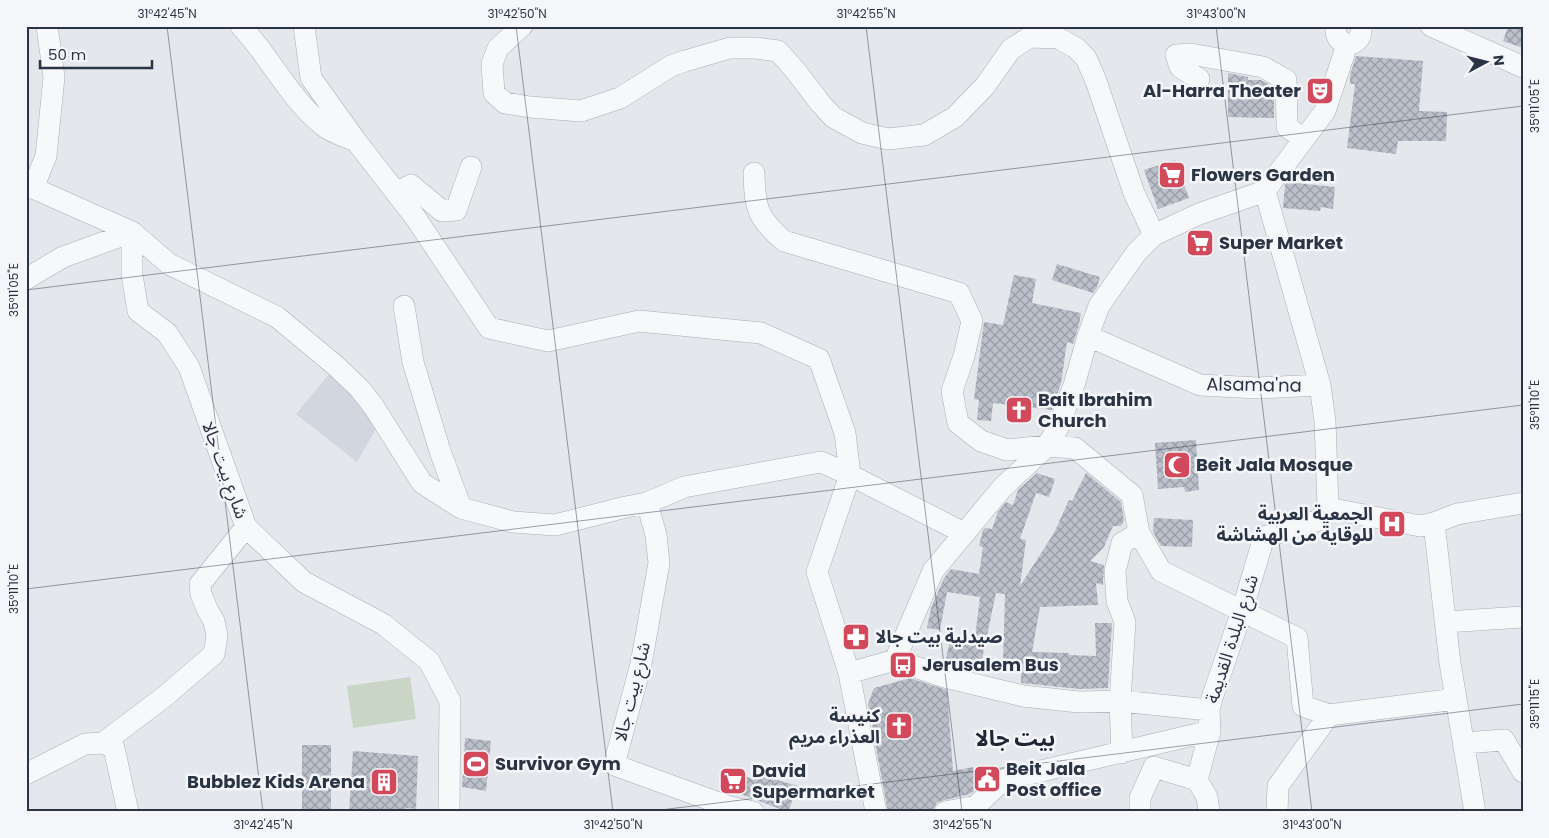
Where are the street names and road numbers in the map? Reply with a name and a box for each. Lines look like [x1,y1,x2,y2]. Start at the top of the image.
street label: Alsama'na [1206,371,1302,398]
street label: شارع بيت جالا [194,418,255,523]
street label: شارع البلدة القديمة [1199,571,1266,707]
street label: شارع بيت جالا [607,639,658,745]

